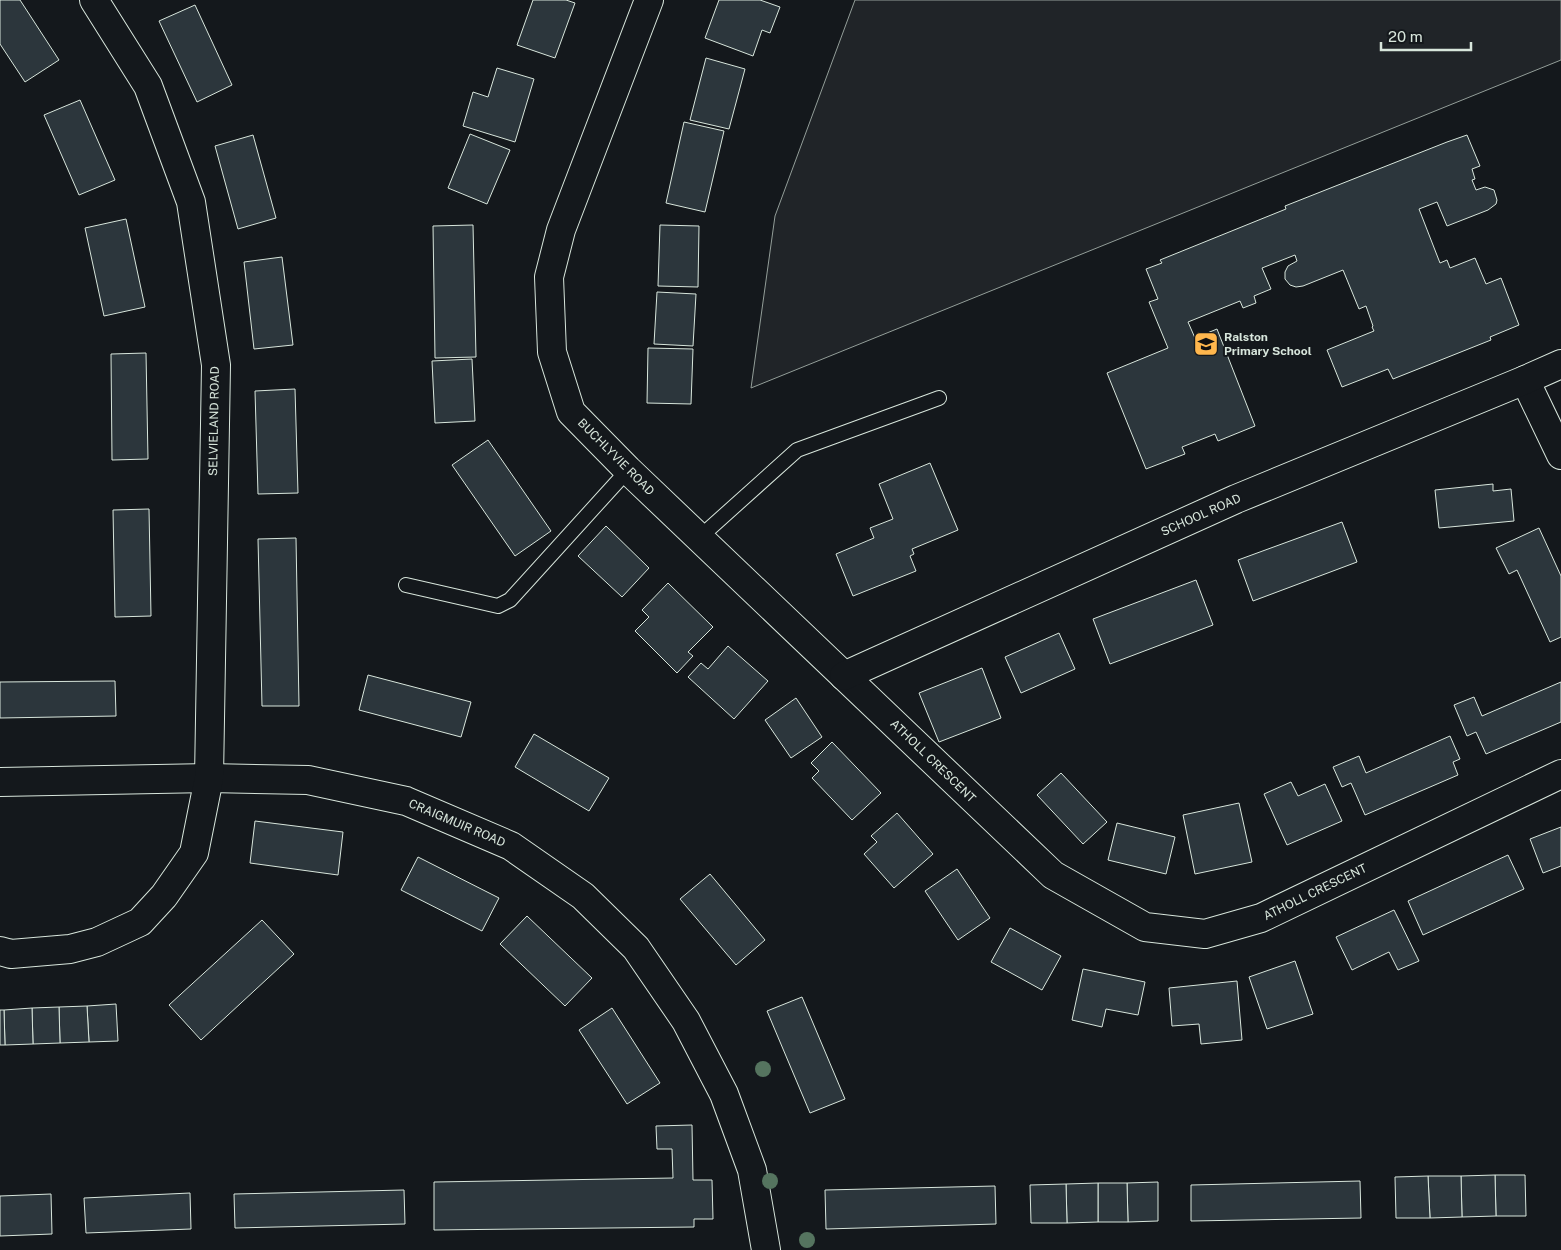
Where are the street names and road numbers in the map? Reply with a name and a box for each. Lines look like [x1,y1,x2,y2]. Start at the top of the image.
street label: SELVIELAND ROAD [206,366,222,476]
street label: BUCHLYVIE ROAD [575,416,657,498]
street label: SCHOOL ROAD [1159,491,1243,539]
street label: ATHOLL CRESCENT [887,717,979,805]
street label: CRAIGMUIR ROAD [407,796,507,850]
street label: ATHOLL CRESCENT [1261,861,1369,923]

